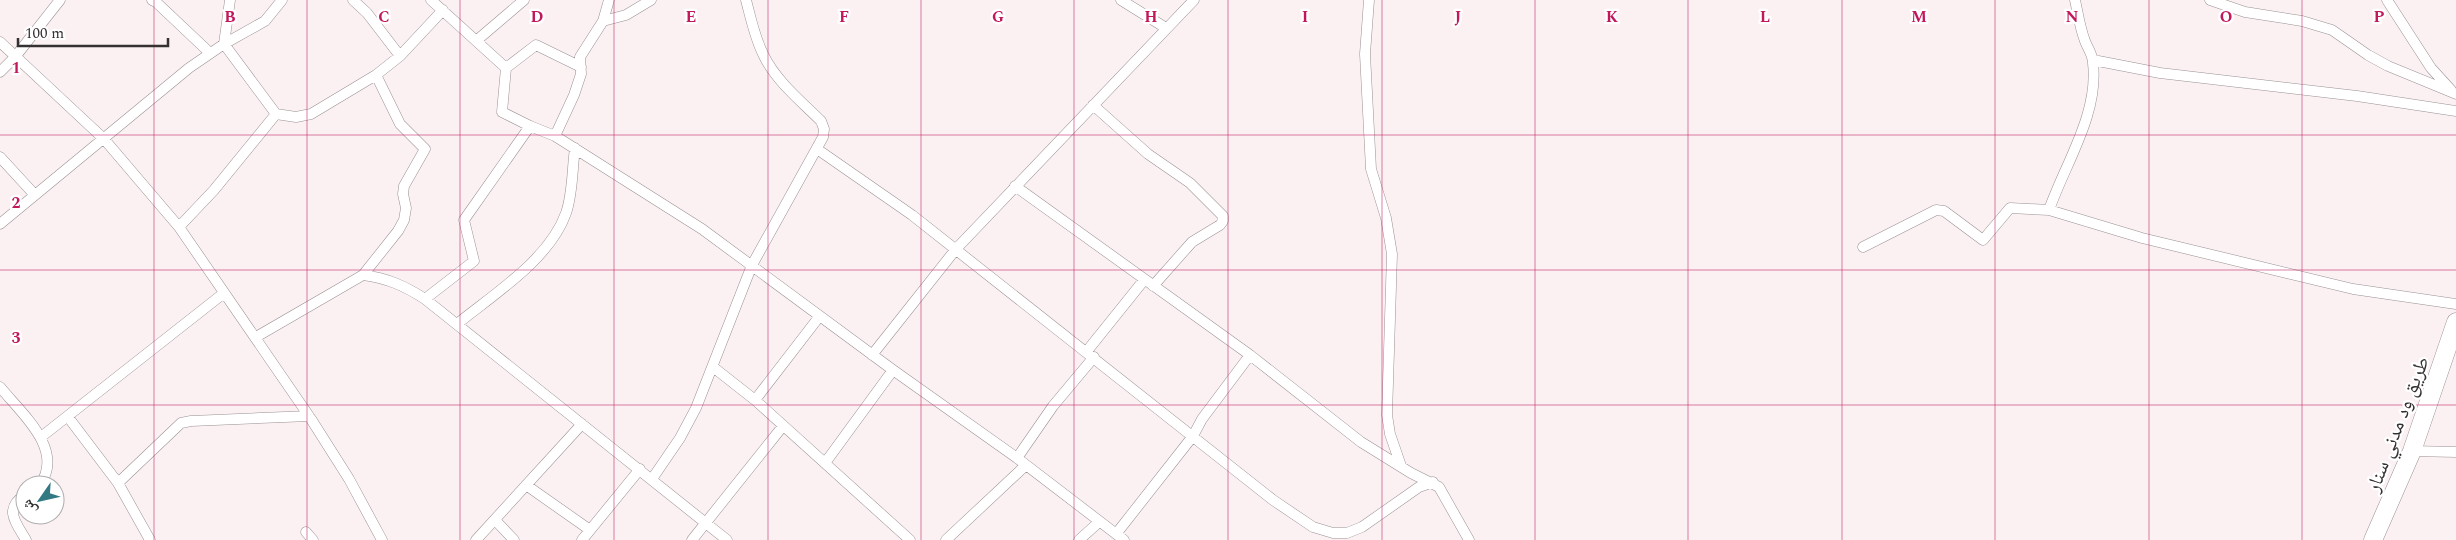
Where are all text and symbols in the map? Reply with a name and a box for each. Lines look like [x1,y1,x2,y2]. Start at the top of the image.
text: B [224,5,236,29]
text: C [378,5,390,29]
text: D [531,5,544,29]
text: E [686,5,696,29]
text: F [839,5,849,29]
text: G [992,5,1004,29]
text: H [1144,5,1158,29]
text: I [1302,5,1308,29]
text: J [1455,5,1462,29]
text: K [1606,5,1619,29]
text: L [1760,5,1770,29]
text: M [1911,5,1927,29]
text: N [2065,5,2079,29]
text: O [2220,5,2232,29]
text: P [2374,5,2385,29]
scale bar [18,15,168,47]
text: 100 m [25,22,64,45]
text: 1 [12,56,20,80]
text: 2 [12,191,21,215]
text: 3 [12,326,21,350]
street label: طريق ود مدني سنار [2358,352,2438,498]
north arrow [15,475,65,525]
text: ش [17,495,42,519]

